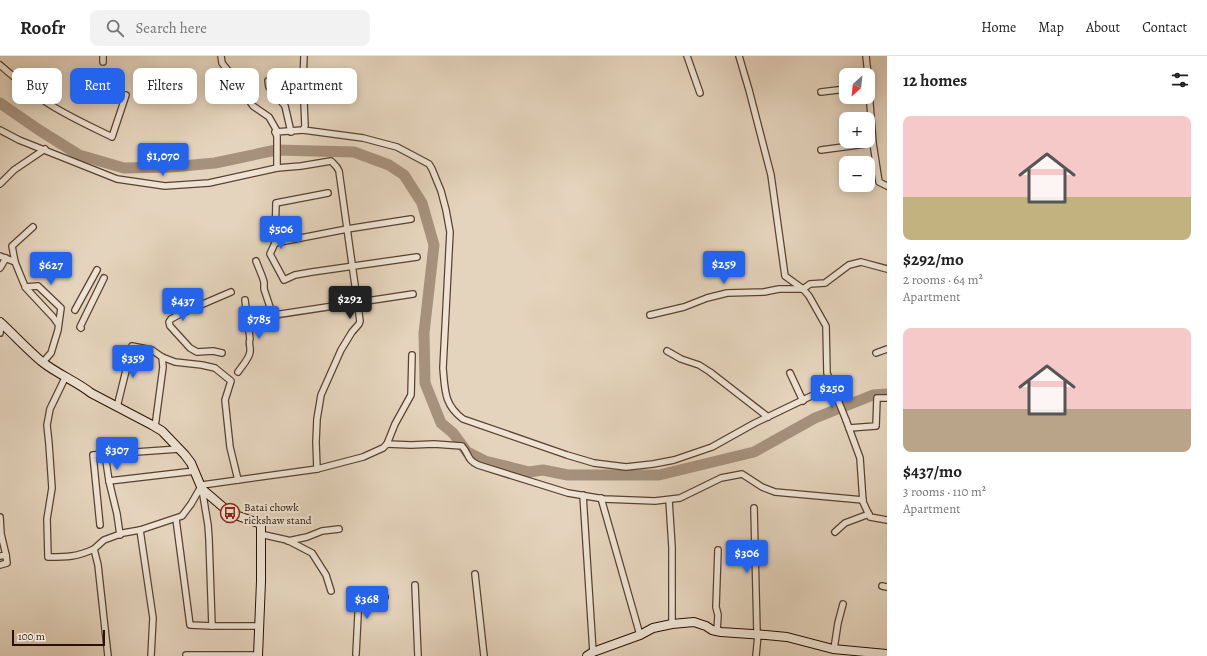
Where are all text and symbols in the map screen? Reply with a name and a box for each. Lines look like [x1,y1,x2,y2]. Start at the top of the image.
search box [90,10,370,46]
text: Roofr [20,15,66,41]
icon: search [104,17,126,39]
text: Search here [136,18,207,38]
text: Home [981,18,1016,37]
text: Map [1038,18,1064,37]
text: About [1086,18,1120,37]
text: Contact [1142,18,1187,37]
chip: Buy [12,68,62,104]
chip: Rent [70,68,125,104]
chip: Filters [133,68,197,104]
chip: New [205,68,259,104]
chip: Apartment [267,68,357,104]
north arrow [839,68,875,104]
map controls [839,68,875,192]
text: 12 homes [903,69,967,92]
icon: filters [1169,69,1191,91]
button: + [839,112,875,148]
icon: home [1011,142,1083,214]
pin: $1,070 [130,143,196,177]
text: $1,070 [147,147,179,164]
button: − [839,156,875,192]
pin: $506 [257,216,305,250]
text: $506 [269,220,293,237]
text: $292/mo [903,248,964,271]
pin: $259 [700,251,748,285]
pin: $627 [27,252,75,286]
text: $259 [712,255,736,272]
text: $627 [39,256,63,273]
text: 2 rooms · 64 m² [903,271,983,288]
pin: $292 [326,286,374,320]
pin: $437 [159,288,207,322]
text: Apartment [903,288,961,305]
text: $292 [338,290,362,307]
text: $437 [171,292,195,309]
pin: $785 [235,306,283,340]
text: $785 [247,310,271,327]
pin: $359 [109,345,157,379]
text: $359 [121,349,145,366]
icon: home [1011,354,1083,426]
pin: $250 [808,375,856,409]
text: $250 [820,379,844,396]
pin: $307 [93,437,141,471]
text: $307 [105,441,129,458]
text: $437/mo [903,460,962,483]
text: 3 rooms · 110 m² [903,483,986,500]
place label: Batai chowk rickshaw stand [244,500,312,528]
text: Apartment [903,500,961,517]
bus stop icon: Batai chowk rickshaw stand [219,502,241,524]
pin: $306 [723,540,771,574]
text: $306 [735,544,759,561]
pin: $368 [343,586,391,620]
text: $368 [355,590,379,607]
scale bar [12,628,105,647]
text: 100 m [18,629,45,644]

